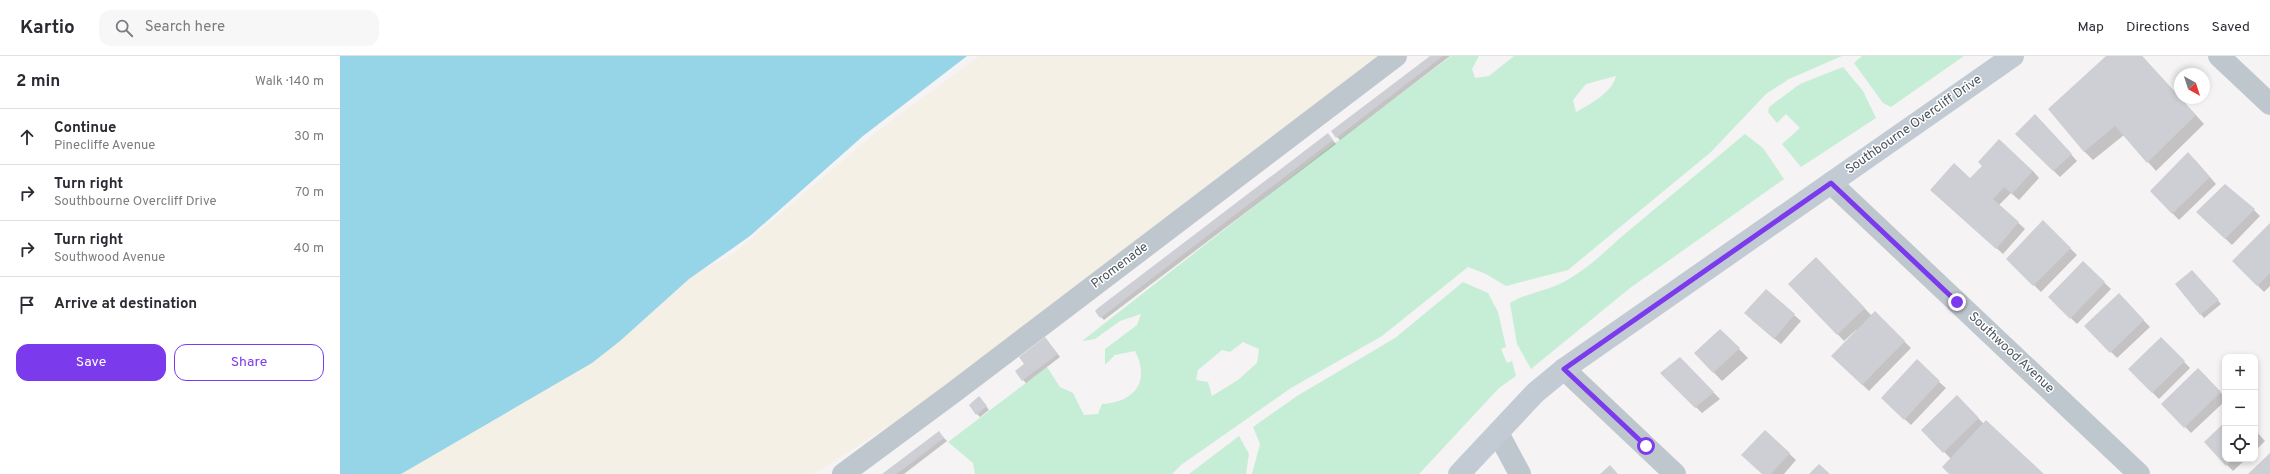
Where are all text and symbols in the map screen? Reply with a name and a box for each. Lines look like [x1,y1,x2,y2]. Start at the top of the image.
search box [99,10,379,46]
text: Kartio [20,16,75,40]
icon: search [113,17,135,39]
text: Search here [145,18,225,37]
text: Map [2078,19,2104,36]
text: Directions [2126,19,2190,36]
text: Saved [2212,19,2250,36]
north arrow [2174,68,2210,104]
text: 2 min [16,71,60,93]
street label: Southbourne Overcliff Drive [1843,72,1985,178]
text: Walk · 140 m [255,74,324,90]
text: Continue [54,119,116,138]
icon: ahead [16,126,38,148]
text: 30 m [294,129,324,145]
text: Pinecliffe Avenue [54,138,155,154]
text: Turn right [54,175,123,194]
icon: right [16,182,38,204]
text: 70 m [295,185,324,201]
text: Southbourne Overcliff Drive [54,194,216,210]
text: Turn right [54,231,123,250]
icon: right [16,238,38,260]
street label: Promenade [1088,239,1152,293]
text: 40 m [294,241,324,257]
text: Southwood Avenue [54,250,165,266]
route end [1948,293,1966,311]
icon: arrive [16,294,38,316]
text: Arrive at destination [54,295,197,314]
street label: Southwood Avenue [1965,309,2057,397]
button: Save [16,344,166,381]
button: Share [174,344,324,381]
map controls [2222,354,2258,462]
button: + [2222,354,2258,390]
button: − [2222,390,2258,426]
button: locate [2222,426,2258,462]
route start [1637,437,1655,455]

